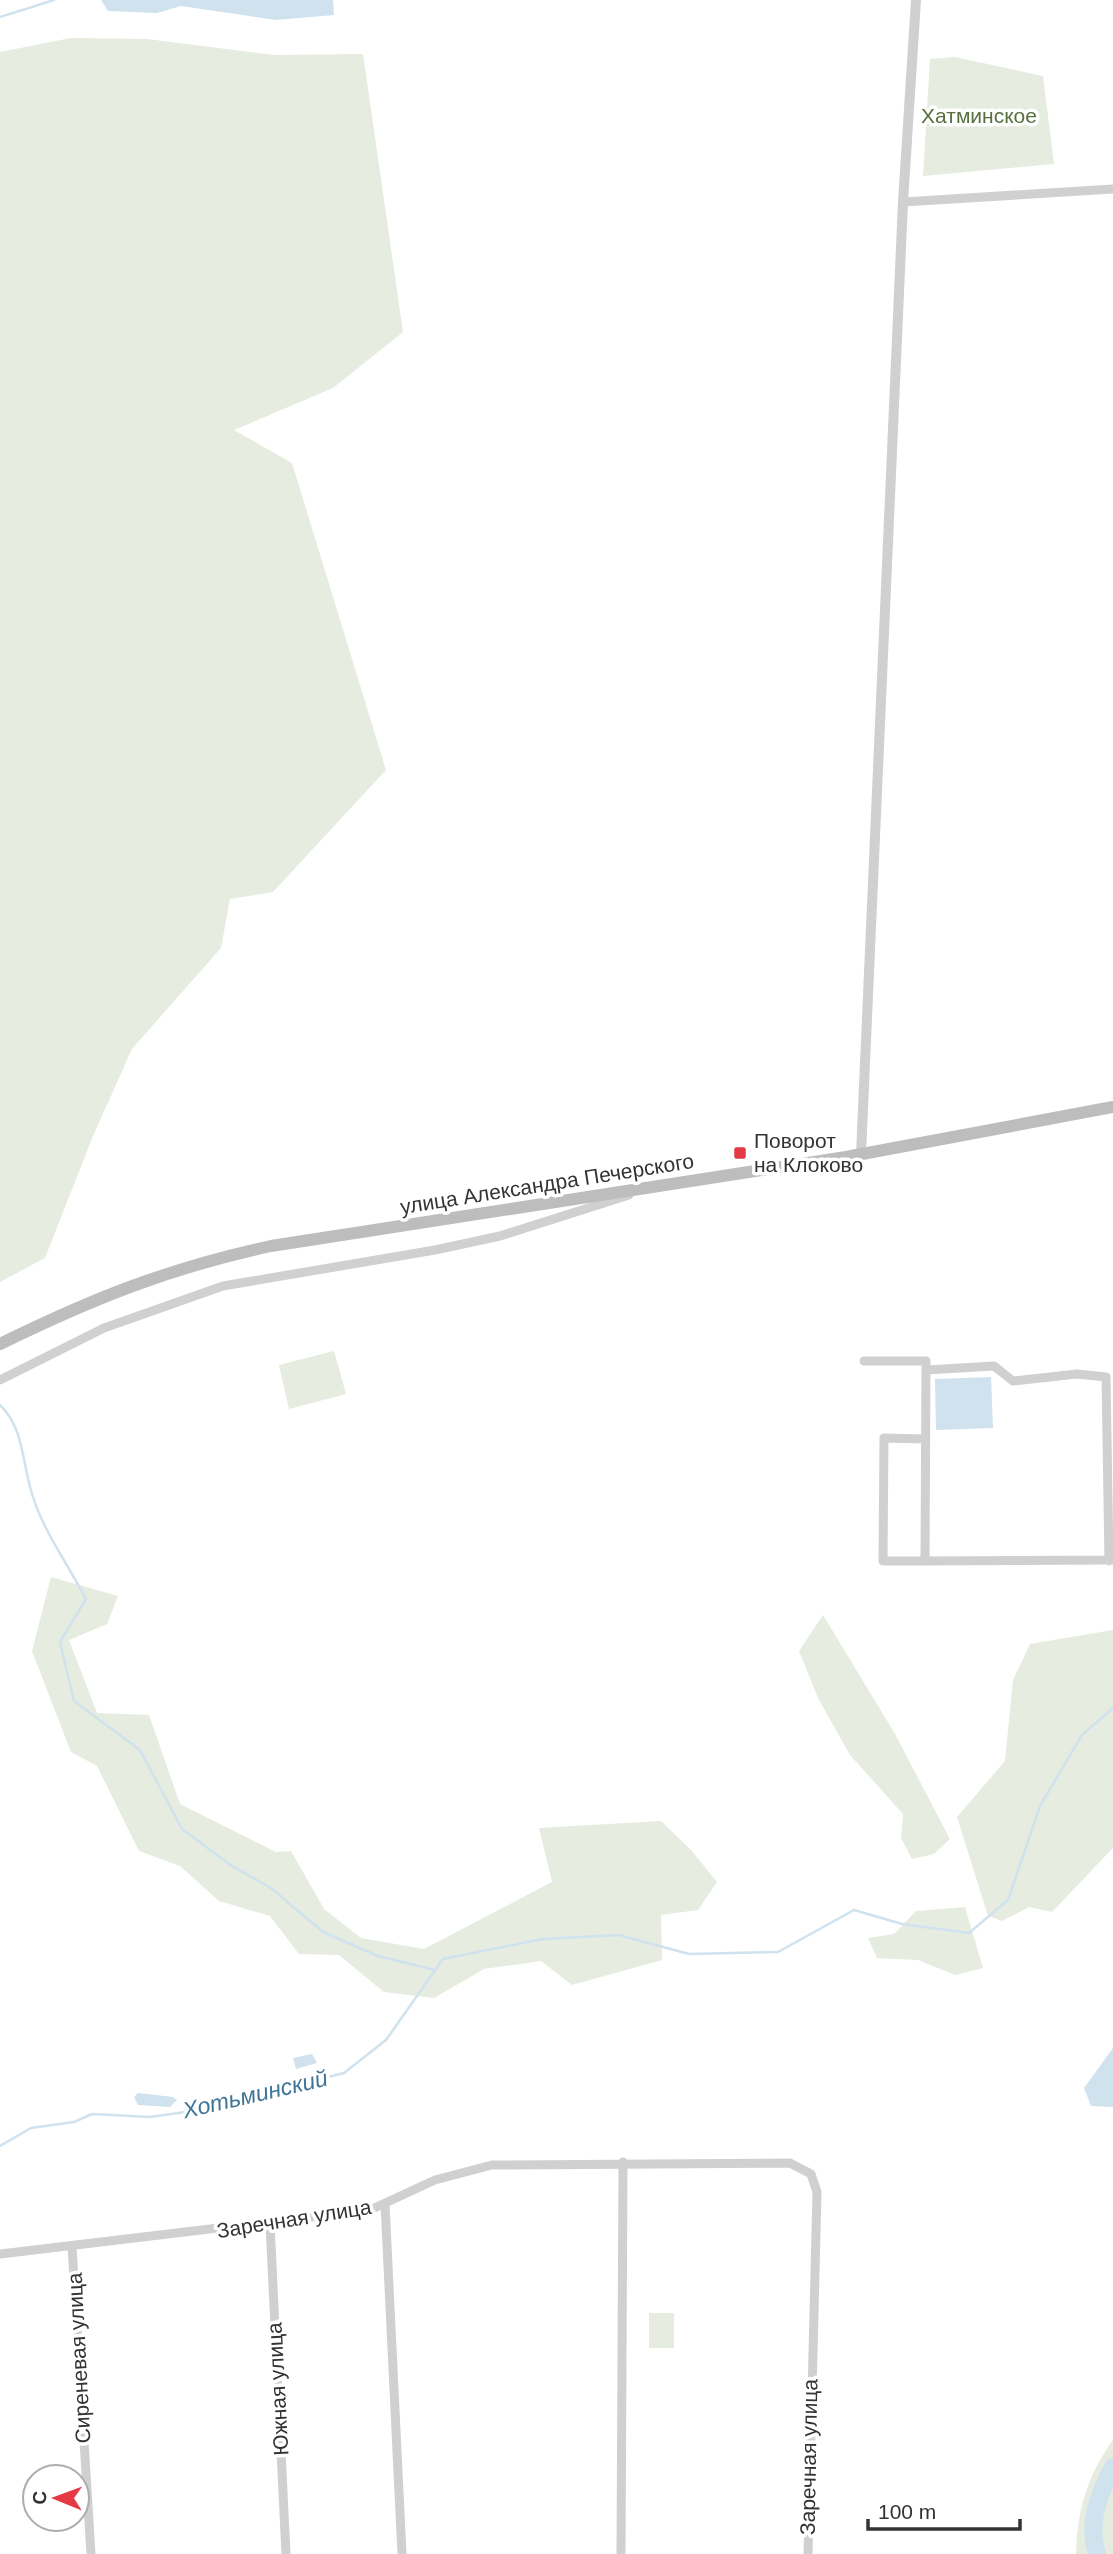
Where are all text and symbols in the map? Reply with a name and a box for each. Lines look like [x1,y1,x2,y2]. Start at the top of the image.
park label: Хатминское [921,104,1037,127]
place label: Поворот на Клоково [754,1129,863,1176]
marker: Поворот на Клоково [732,1145,748,1161]
street label: улица Александра Печерского [398,1149,695,1218]
water label: Хотьминский [179,2065,330,2124]
street label: Заречная улица [215,2195,373,2242]
street label: Сиреневая улица [63,2272,94,2444]
street label: Южная улица [263,2321,292,2456]
street label: Заречная улица [796,2378,821,2535]
north arrow [21,2463,91,2533]
scale bar [868,2488,1020,2532]
text: С [29,2490,50,2505]
text: 100 m [878,2500,936,2523]

